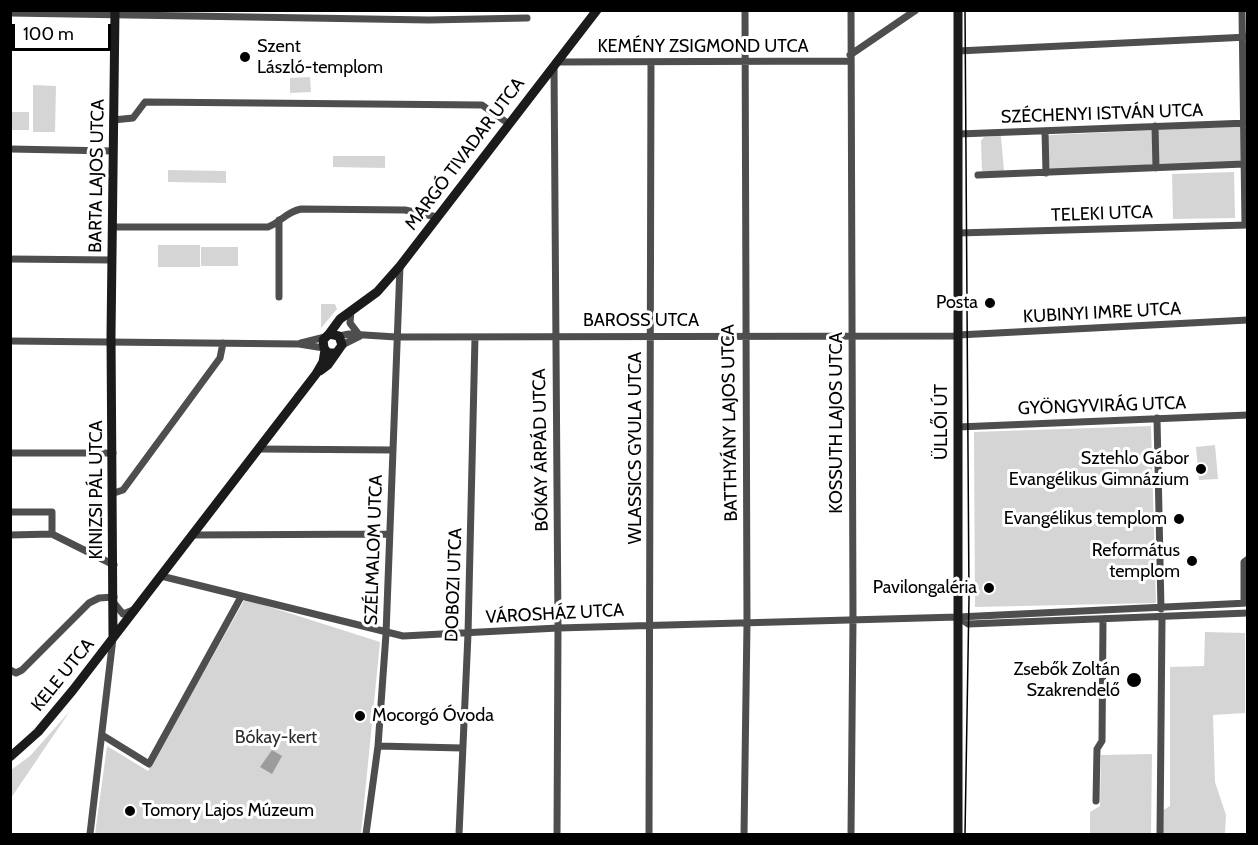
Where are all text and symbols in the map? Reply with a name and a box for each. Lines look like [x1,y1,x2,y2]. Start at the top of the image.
scale bar [15,12,114,50]
text: 100 m [23,23,74,45]
place label: Szent László-templom [257,36,383,78]
street label: KEMÉNY ZSIGMOND UTCA [597,36,809,58]
marker: Szent László-templom [238,50,252,64]
street label: MARGÓ TIVADAR UTCA [401,74,529,234]
street label: BARTA LAJOS UTCA [85,99,109,253]
street label: SZÉCHENYI ISTVÁN UTCA [1000,100,1204,128]
street label: TELEKI UTCA [1051,201,1153,227]
place label: Posta [936,292,978,314]
marker: Posta [983,296,997,310]
street label: KUBINYI IMRE UTCA [1022,298,1182,328]
street label: BAROSS UTCA [583,310,699,332]
street label: BATTHYÁNY LAJOS UTCA [717,324,743,522]
street label: KOSSUTH LAJOS UTCA [826,332,848,514]
street label: WLASSICS GYULA UTCA [625,352,647,544]
street label: BÓKAY ÁRPÁD UTCA [529,368,553,532]
street label: ÜLLŐI ÚT [931,384,953,460]
street label: GYÖNGYVIRÁG UTCA [1017,392,1187,420]
street label: KINIZSI PÁL UTCA [86,420,108,560]
place label: Sztehlo Gábor Evangélikus Gimnázium [1009,448,1189,490]
marker: Sztehlo Gábor Evangélikus Gimnázium [1194,462,1208,476]
street label: SZÉLMALOM UTCA [361,474,387,626]
place label: Evangélikus templom [1004,508,1167,530]
marker: Evangélikus templom [1172,512,1186,526]
street label: DOBOZI UTCA [441,528,467,642]
place label: Református templom [1092,540,1180,582]
marker: Református templom [1185,554,1199,568]
place label: Pavilongaléria [873,577,977,599]
marker: Pavilongaléria [982,581,996,595]
street label: VÁROSHÁZ UTCA [485,600,625,628]
street label: KELE UTCA [27,634,99,716]
place label: Zsebők Zoltán Szakrendelő [1013,659,1120,702]
marker: Zsebők Zoltán Szakrendelő [1125,671,1143,689]
place label: Mocorgó Óvoda [372,705,494,727]
marker: Mocorgó Óvoda [353,709,367,723]
park label: Bókay-kert [235,727,317,749]
place label: Tomory Lajos Múzeum [142,800,314,822]
marker: Tomory Lajos Múzeum [123,804,137,818]

